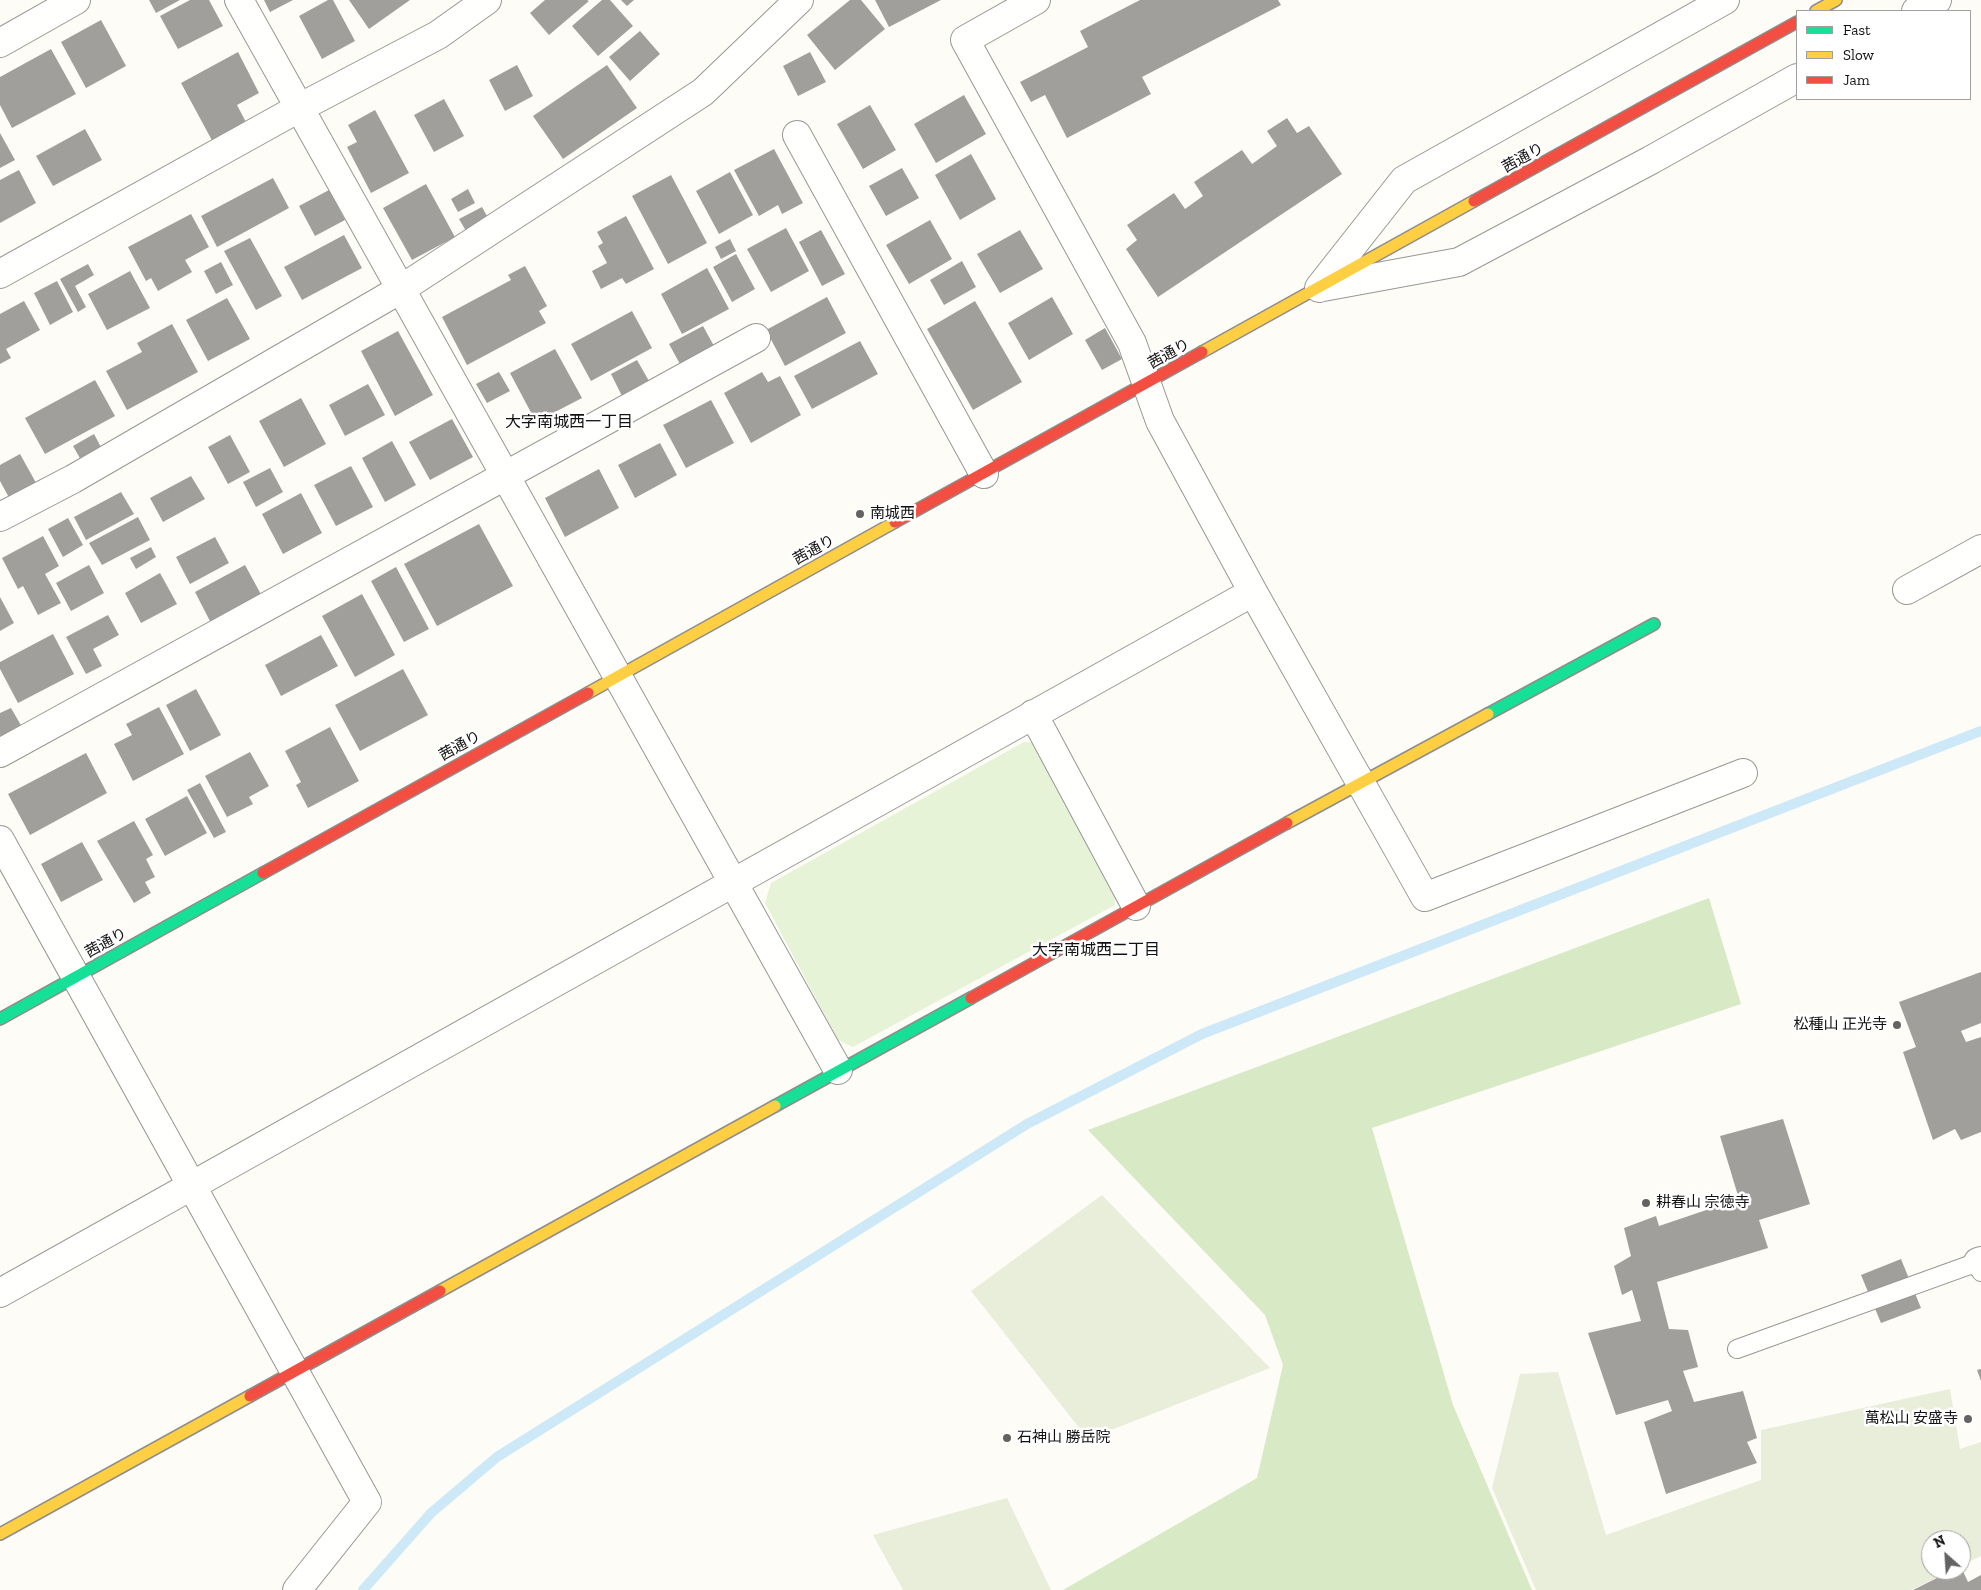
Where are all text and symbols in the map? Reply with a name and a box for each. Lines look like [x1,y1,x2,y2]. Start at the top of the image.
legend [1796,10,1971,100]
text: Fast [1843,21,1871,39]
text: Slow [1843,46,1874,64]
text: Jam [1843,71,1870,89]
street label: 茜通り [1499,139,1547,177]
street label: 茜通り [1145,335,1193,373]
district label: 大字南城西一丁目 [505,412,633,432]
place label: 南城西 [870,505,915,523]
marker: 南城西 [854,508,866,520]
street label: 茜通り [790,531,838,569]
street label: 茜通り [436,727,484,765]
street label: 茜通り [82,924,130,962]
district label: 大字南城西二丁目 [1032,940,1160,960]
place label: 松種山 正光寺 [1794,1016,1887,1034]
marker: 松種山 正光寺 [1891,1019,1903,1031]
place label: 耕春山 宗徳寺 [1656,1194,1749,1212]
marker: 耕春山 宗徳寺 [1640,1197,1652,1209]
place label: 萬松山 安盛寺 [1865,1410,1958,1428]
marker: 萬松山 安盛寺 [1962,1413,1974,1425]
place label: 石神山 勝岳院 [1017,1429,1110,1447]
marker: 石神山 勝岳院 [1001,1432,1013,1444]
north arrow [1921,1530,1971,1580]
text: N [1931,1532,1948,1552]

